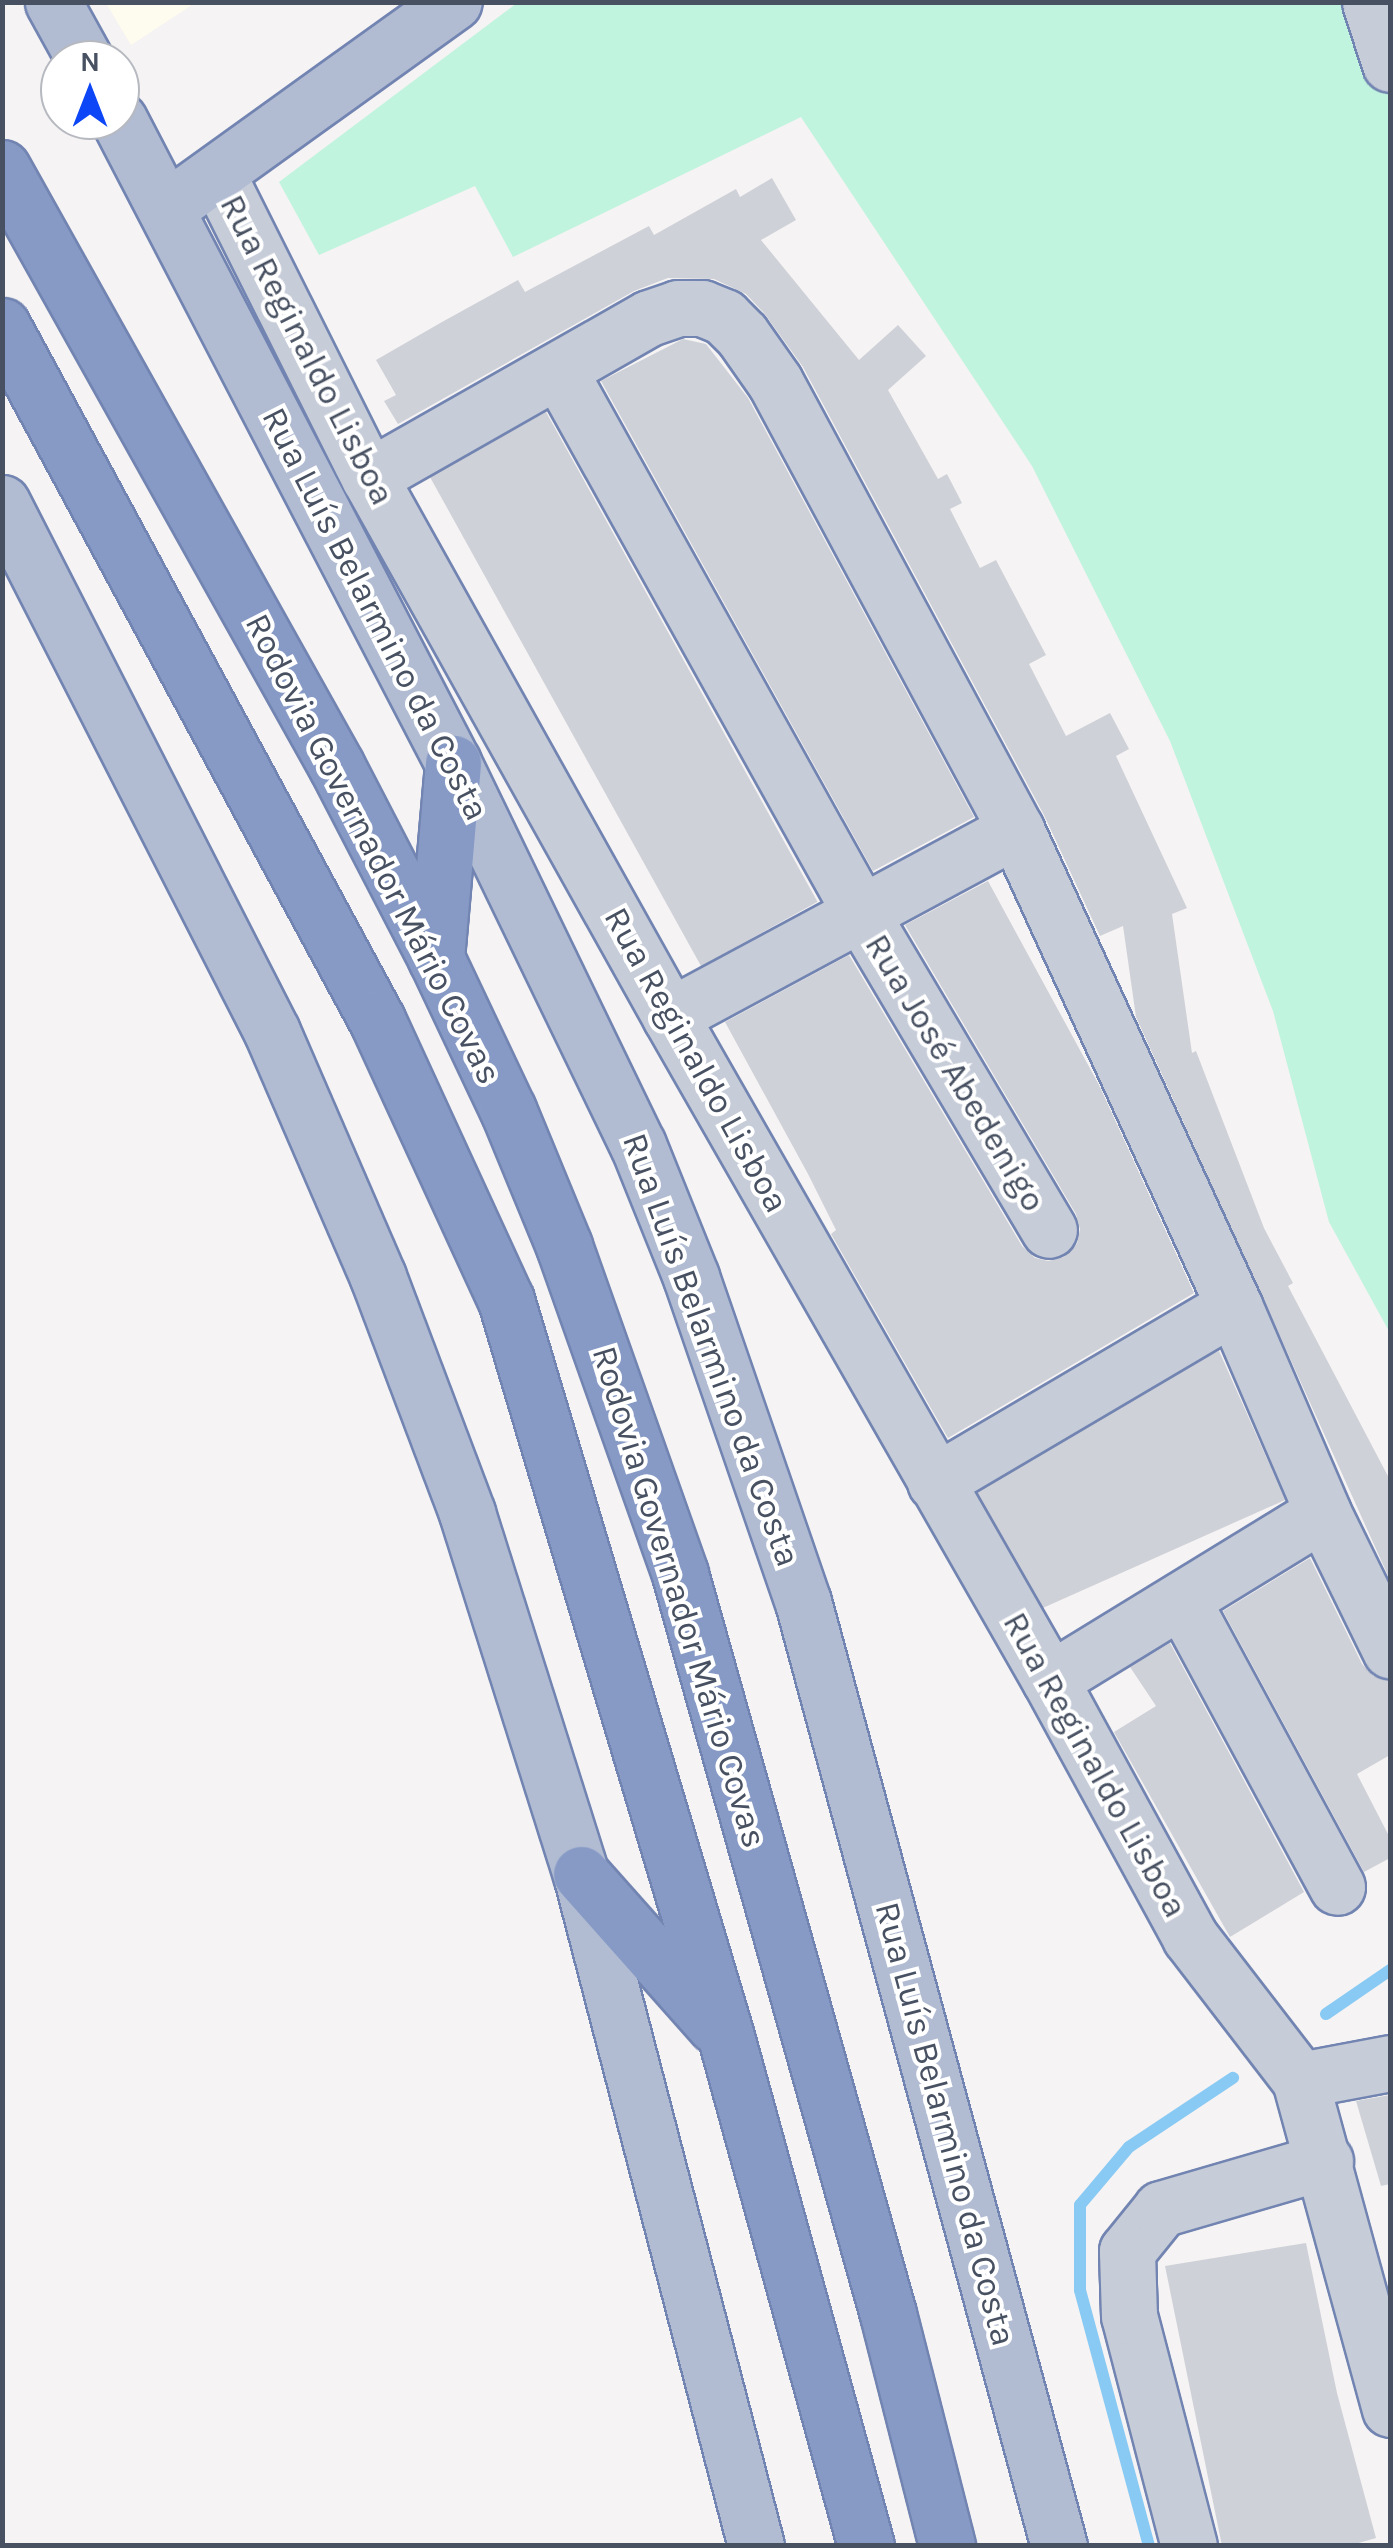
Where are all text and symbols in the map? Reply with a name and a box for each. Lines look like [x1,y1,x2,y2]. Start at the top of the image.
north arrow [40,40,140,140]
text: N [80,45,100,78]
street label: Rua Reginaldo Lisboa [211,188,403,512]
street label: Rua Luís Belarmino da Costa [252,401,498,827]
street label: Rodovia Governador Mário Covas [236,607,510,1091]
street label: Rua Reginaldo Lisboa [595,900,797,1220]
street label: Rua José Abedenigo [856,927,1054,1219]
street label: Rua Luís Belarmino da Costa [613,1128,809,1572]
street label: Rodovia Governador Mário Covas [583,1341,775,1853]
street label: Rua Reginaldo Lisboa [994,1605,1196,1925]
street label: Rua Luís Belarmino da Costa [865,1897,1025,2351]

